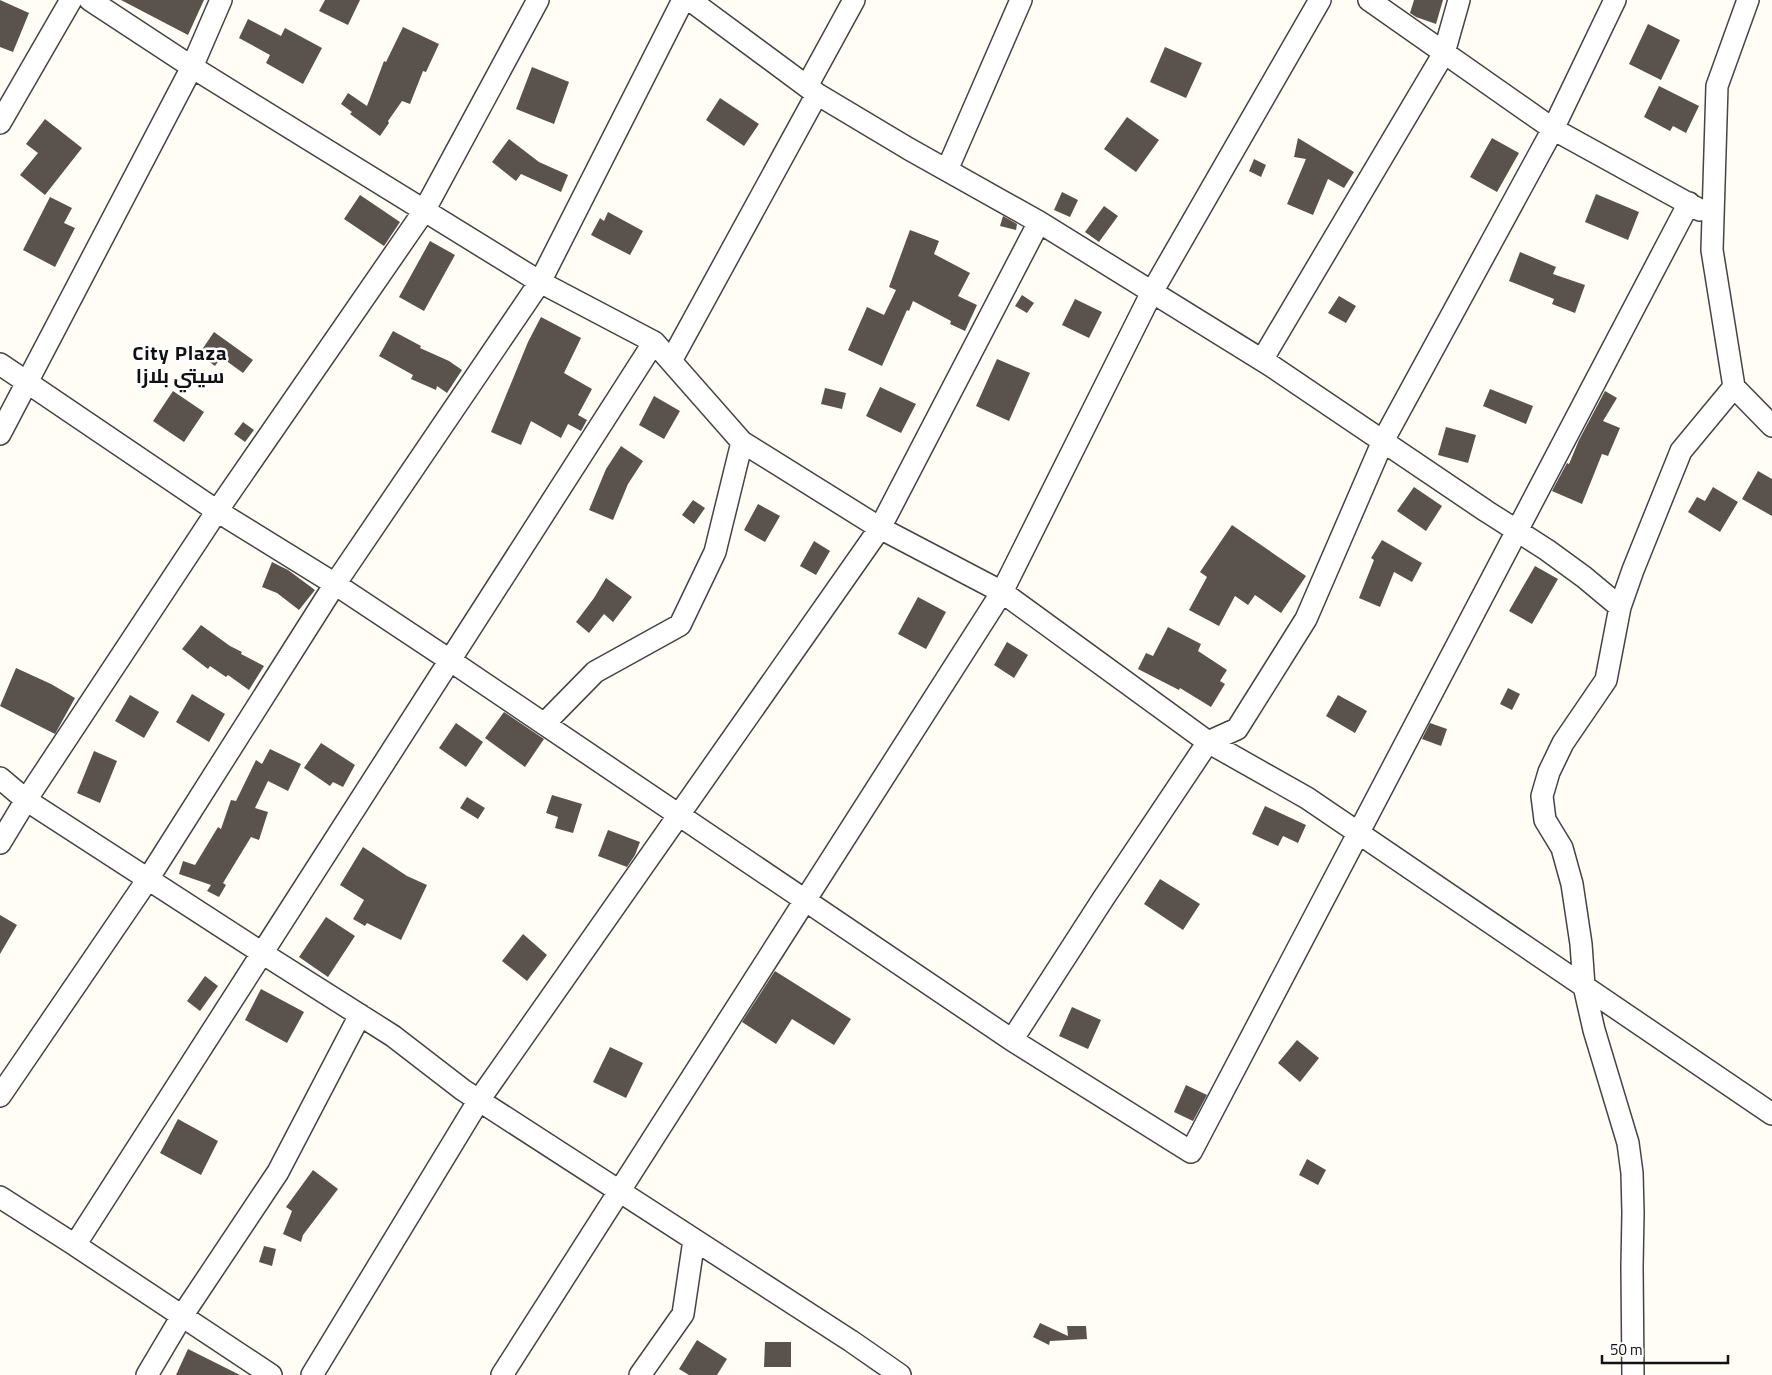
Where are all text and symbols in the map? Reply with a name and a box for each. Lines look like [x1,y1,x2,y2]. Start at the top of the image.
district label: City Plaza سيتي بلازا [133,334,227,394]
scale bar [1602,1332,1728,1364]
text: 50 m [1610,1335,1643,1364]

